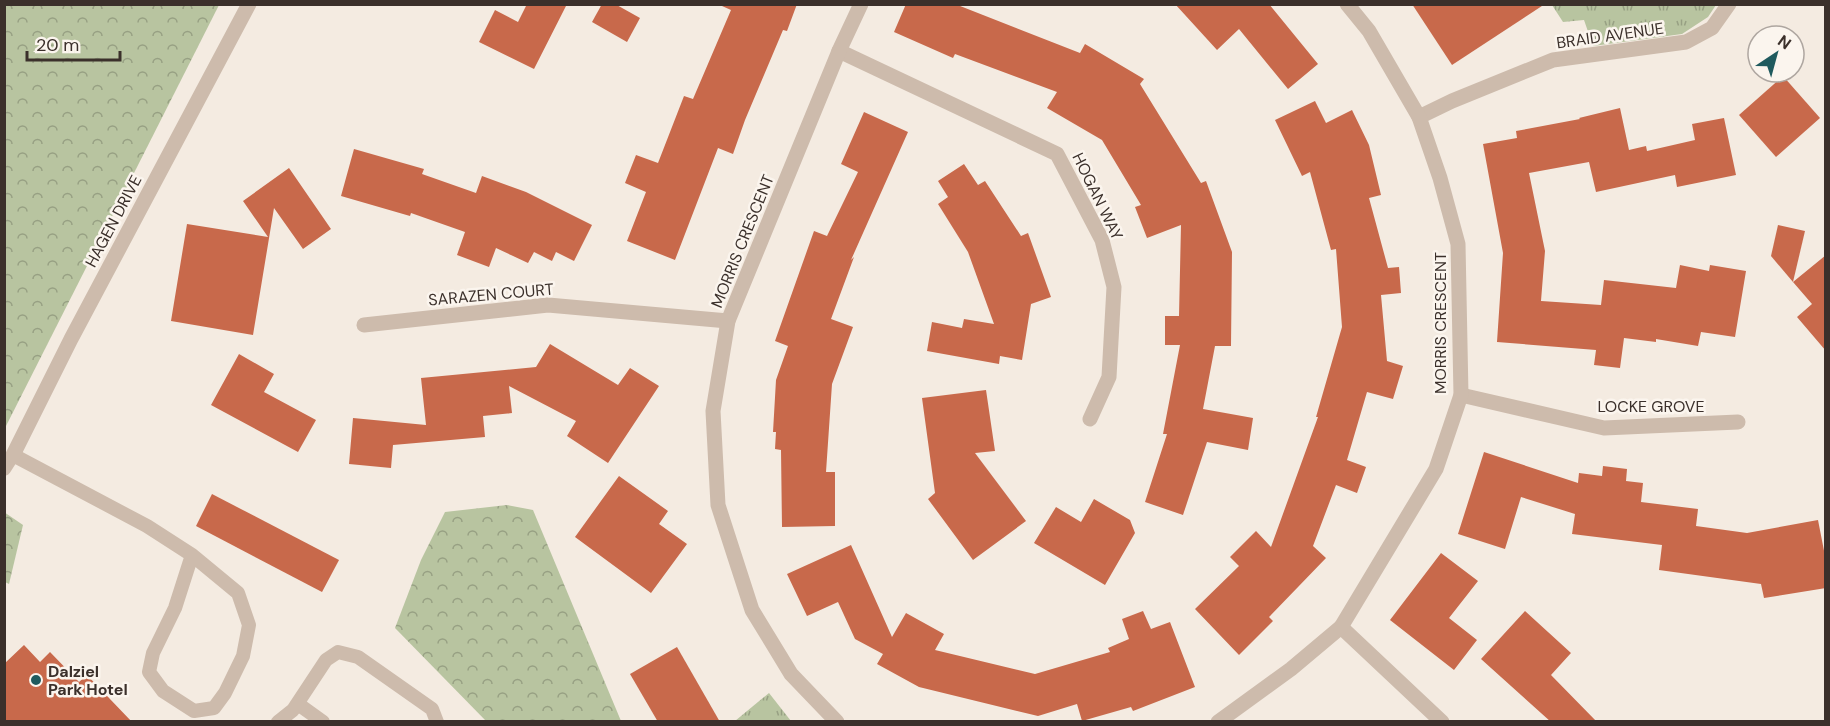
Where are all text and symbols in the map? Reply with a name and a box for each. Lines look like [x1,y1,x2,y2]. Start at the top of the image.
street label: BRAID AVENUE [1555,18,1665,53]
scale bar [27,24,120,62]
north arrow [1746,24,1806,84]
text: N [1774,30,1795,54]
text: 20 m [36,33,79,57]
street label: HOGAN WAY [1067,149,1128,243]
street label: MORRIS CRESCENT [706,171,779,311]
street label: HAGEN DRIVE [80,172,147,271]
street label: MORRIS CRESCENT [1430,252,1451,394]
street label: SARAZEN COURT [427,279,555,310]
street label: LOCKE GROVE [1597,396,1705,417]
place label: Dalziel Park Hotel [48,661,128,700]
marker: Dalziel Park Hotel [29,673,43,687]

